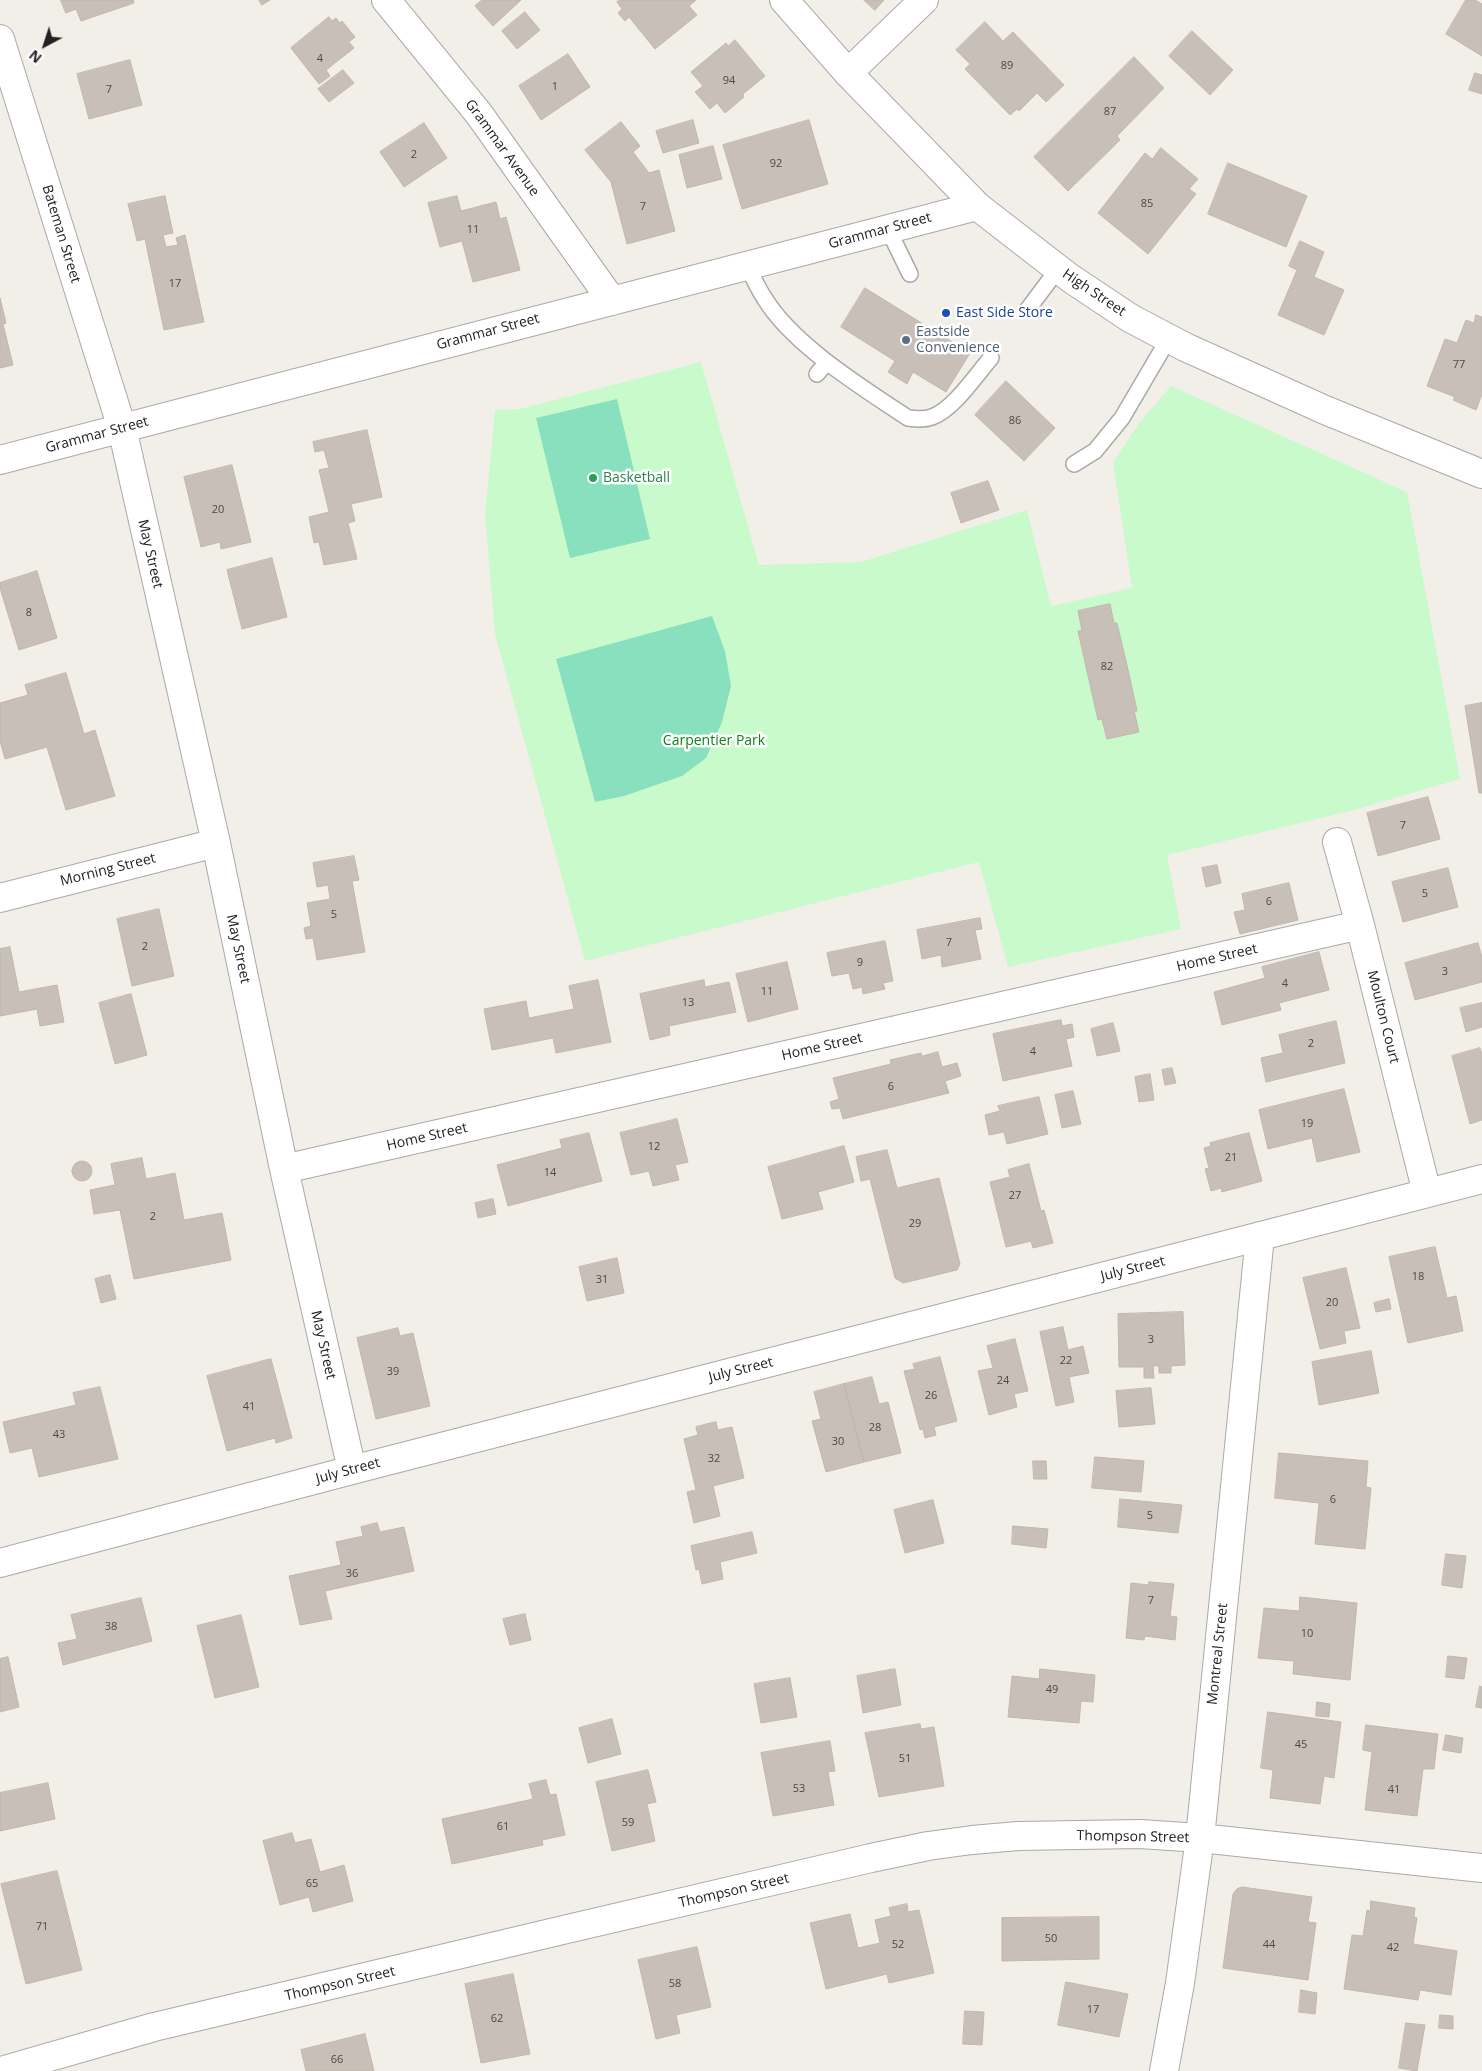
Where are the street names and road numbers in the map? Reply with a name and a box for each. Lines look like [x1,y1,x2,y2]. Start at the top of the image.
street label: Grammar Avenue [461,96,543,200]
street label: Bateman Street [38,183,84,285]
street label: Grammar Street [827,209,933,253]
street label: High Street [1059,266,1129,320]
street label: Grammar Street [435,310,541,354]
street label: Grammar Street [44,413,150,457]
street label: May Street [134,518,166,590]
street label: Morning Street [59,850,157,890]
street label: May Street [222,913,254,985]
street label: Home Street [1175,941,1259,975]
street label: Moulton Court [1363,969,1403,1065]
street label: Home Street [780,1030,864,1064]
street label: Home Street [385,1120,469,1154]
street label: July Street [1099,1253,1167,1285]
street label: May Street [307,1309,339,1381]
street label: July Street [707,1354,775,1386]
street label: July Street [314,1454,382,1488]
street label: Montreal Street [1204,1602,1232,1706]
street label: Thompson Street [1077,1828,1189,1846]
street label: Thompson Street [677,1870,791,1912]
street label: Thompson Street [283,1963,397,2005]

